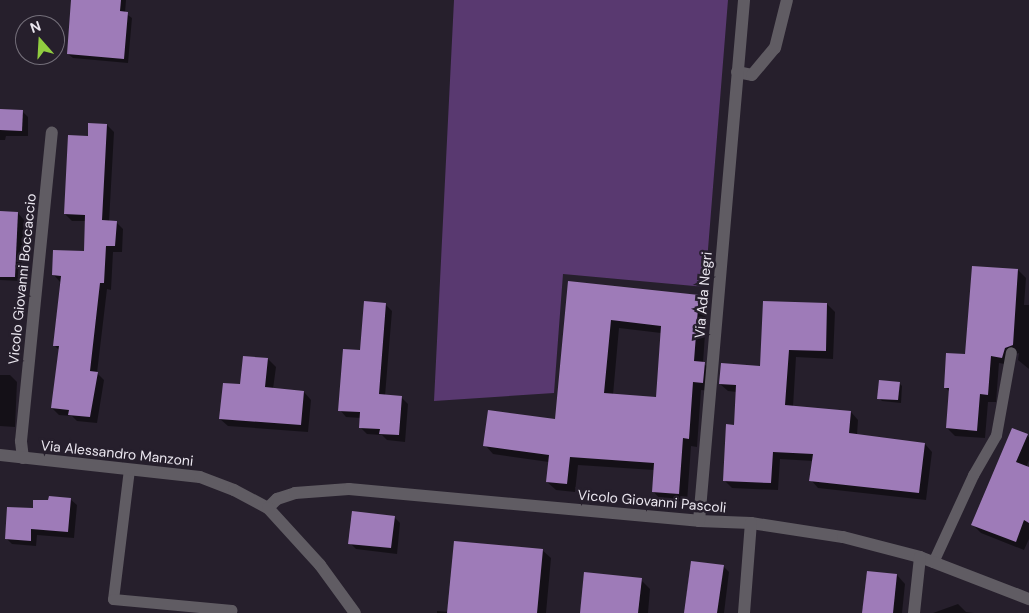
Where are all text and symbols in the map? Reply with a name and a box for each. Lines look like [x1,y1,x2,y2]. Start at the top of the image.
north arrow [15,15,65,65]
text: N [28,17,43,37]
street label: Vicolo Giovanni Boccaccio [5,193,39,365]
street label: Via Ada Negri [691,251,715,339]
street label: Via Alessandro Manzoni [40,437,194,469]
street label: Vicolo Giovanni Pascoli [577,486,727,516]

